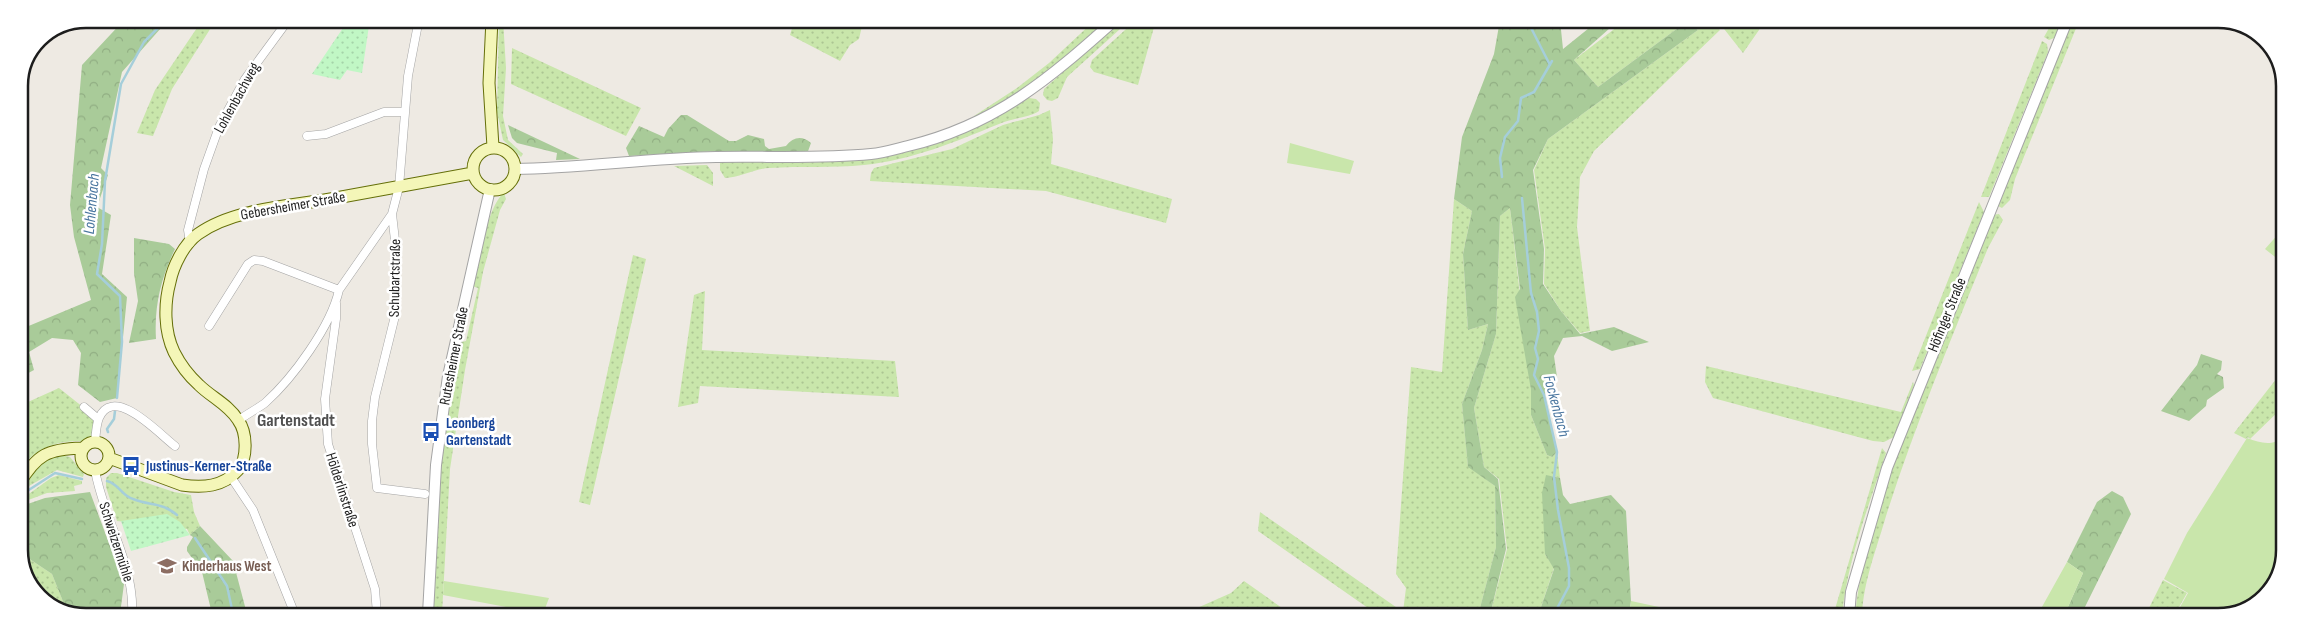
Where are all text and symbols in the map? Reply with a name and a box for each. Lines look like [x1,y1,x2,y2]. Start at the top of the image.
street label: Lohlenbachweg [210,59,264,137]
water label: Lohlenbach [80,173,104,235]
street label: Gebersheimer Straße [239,187,347,225]
street label: Schubartstraße [385,239,405,317]
street label: Höfinger Straße [1923,275,1971,355]
street label: Rutesheimer Straße [435,305,473,407]
water label: Fockenbach [1539,373,1573,439]
district label: Gartenstadt [257,410,335,431]
place label: Leonberg Gartenstadt [446,414,511,450]
bus stop icon: Leonberg Gartenstadt [420,421,442,443]
street label: Hölderlinstraße [321,450,363,530]
bus stop icon: Justinus-Kerner-Straße [120,455,142,477]
place label: Justinus-Kerner-Straße [145,457,272,476]
street label: Schweizermühle [94,500,138,584]
school or university icon: Kinderhaus West [156,555,178,577]
place label: Kinderhaus West [182,557,271,576]

